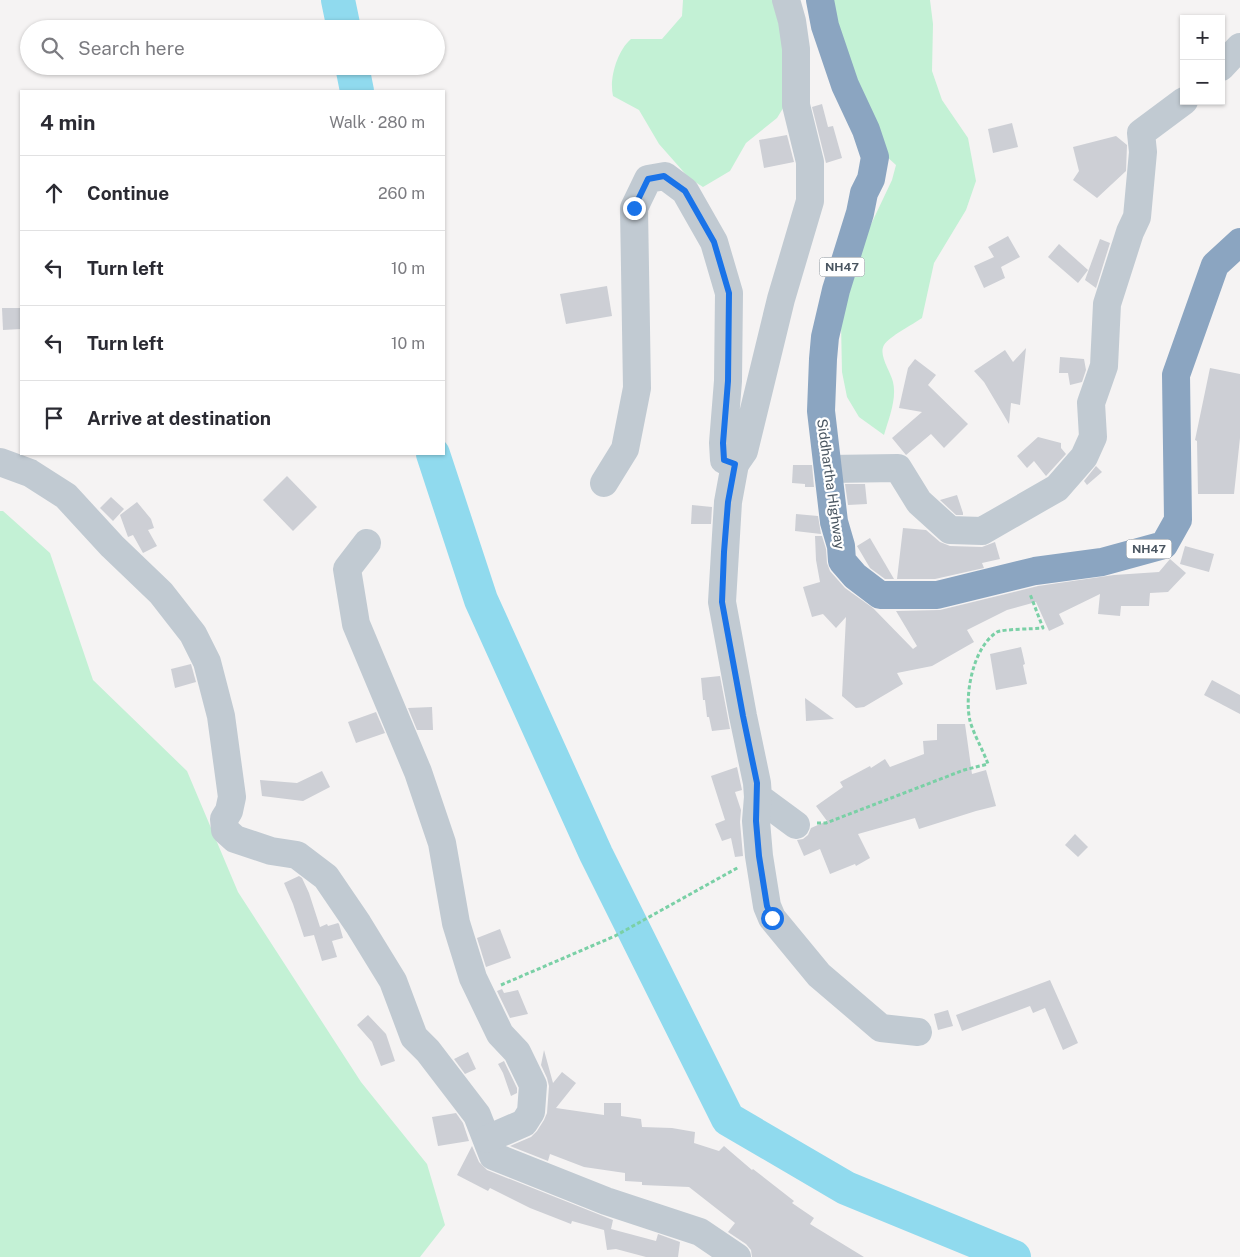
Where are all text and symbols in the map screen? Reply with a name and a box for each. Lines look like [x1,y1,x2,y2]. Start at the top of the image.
map controls [1180,15,1225,105]
button: + [1180,15,1225,60]
search box [20,20,445,75]
icon: search [38,34,66,62]
text: Search here [78,37,185,59]
button: − [1180,60,1225,105]
text: 4 min [40,110,95,135]
text: Walk · 280 m [329,113,425,132]
icon: ahead [40,179,68,207]
text: Continue [87,182,169,204]
text: 260 m [378,184,425,203]
route end [623,197,646,220]
icon: left [40,254,68,282]
text: Turn left [87,257,164,279]
road number: NH47 [820,258,864,276]
text: 10 m [391,259,425,278]
icon: left [40,329,68,357]
text: Turn left [87,332,164,354]
text: 10 m [391,334,425,353]
icon: arrive [40,404,68,432]
text: Arrive at destination [87,407,271,429]
street label: Siddhartha Highway [814,418,848,551]
road number: NH47 [1126,540,1172,558]
route start [761,907,784,930]

